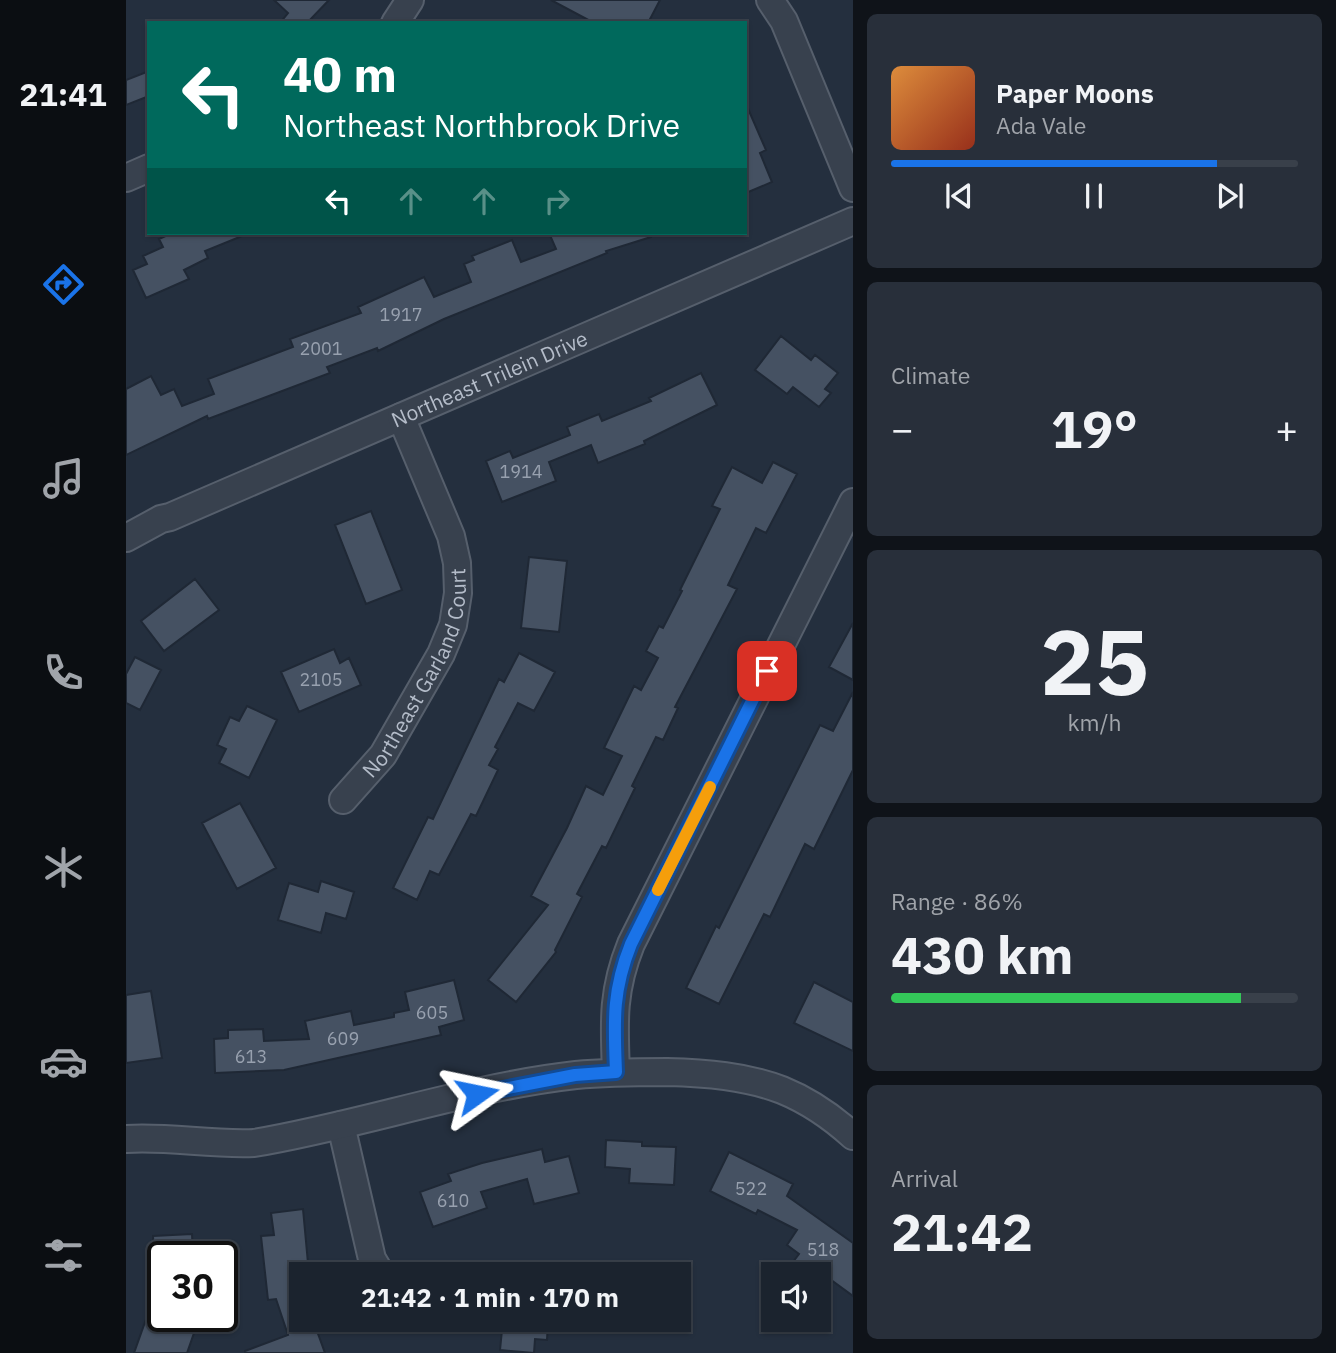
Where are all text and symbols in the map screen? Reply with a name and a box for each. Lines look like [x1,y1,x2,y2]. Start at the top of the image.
text: 40 m [283,42,397,105]
icon: left [168,49,259,140]
text: 21:41 [19,73,107,115]
text: Paper Moons [996,76,1154,110]
text: Northeast Northbrook Drive [283,104,680,146]
text: Ada Vale [996,110,1086,140]
icon: previous [940,177,978,215]
icon: pause [1075,177,1113,215]
icon: next [1211,177,1249,215]
icon: left [319,182,357,220]
icon: ahead [392,182,430,220]
icon: ahead [465,182,503,220]
icon: right [538,182,576,220]
icon: directions [39,260,88,309]
house number: 1917 [379,303,423,326]
street label: Northeast Trilein Drive [387,324,592,433]
house number: 2001 [299,337,343,360]
text: Climate [891,360,970,390]
text: 19° [1051,395,1138,462]
text: − [891,404,914,453]
text: + [1275,404,1298,453]
icon: music [39,454,88,503]
house number: 1914 [499,460,543,483]
street label: Northeast Garland Court [356,568,472,783]
text: 25 [1040,602,1149,720]
pin [737,641,797,701]
icon: phone [39,648,88,697]
icon: arrive [748,652,786,690]
house number: 2105 [299,668,343,691]
text: km/h [1067,707,1122,737]
icon: climate [39,843,88,892]
text: Range · 86% [891,886,1023,916]
text: 430 km [891,921,1073,988]
house number: 605 [416,1001,448,1024]
house number: 609 [327,1027,359,1050]
icon: car [39,1037,88,1086]
house number: 613 [235,1045,267,1068]
position arrow [440,1057,514,1131]
text: Arrival [891,1163,958,1193]
house number: 522 [735,1177,767,1200]
house number: 610 [437,1189,469,1212]
text: 21:42 [891,1198,1033,1265]
icon: filters [39,1231,88,1280]
house number: 518 [807,1238,839,1261]
speed limit sign: 30 [147,1241,238,1332]
map controls [761,1262,831,1332]
button: sound [761,1262,831,1332]
text: 21:42 · 1 min · 170 m [361,1280,619,1314]

